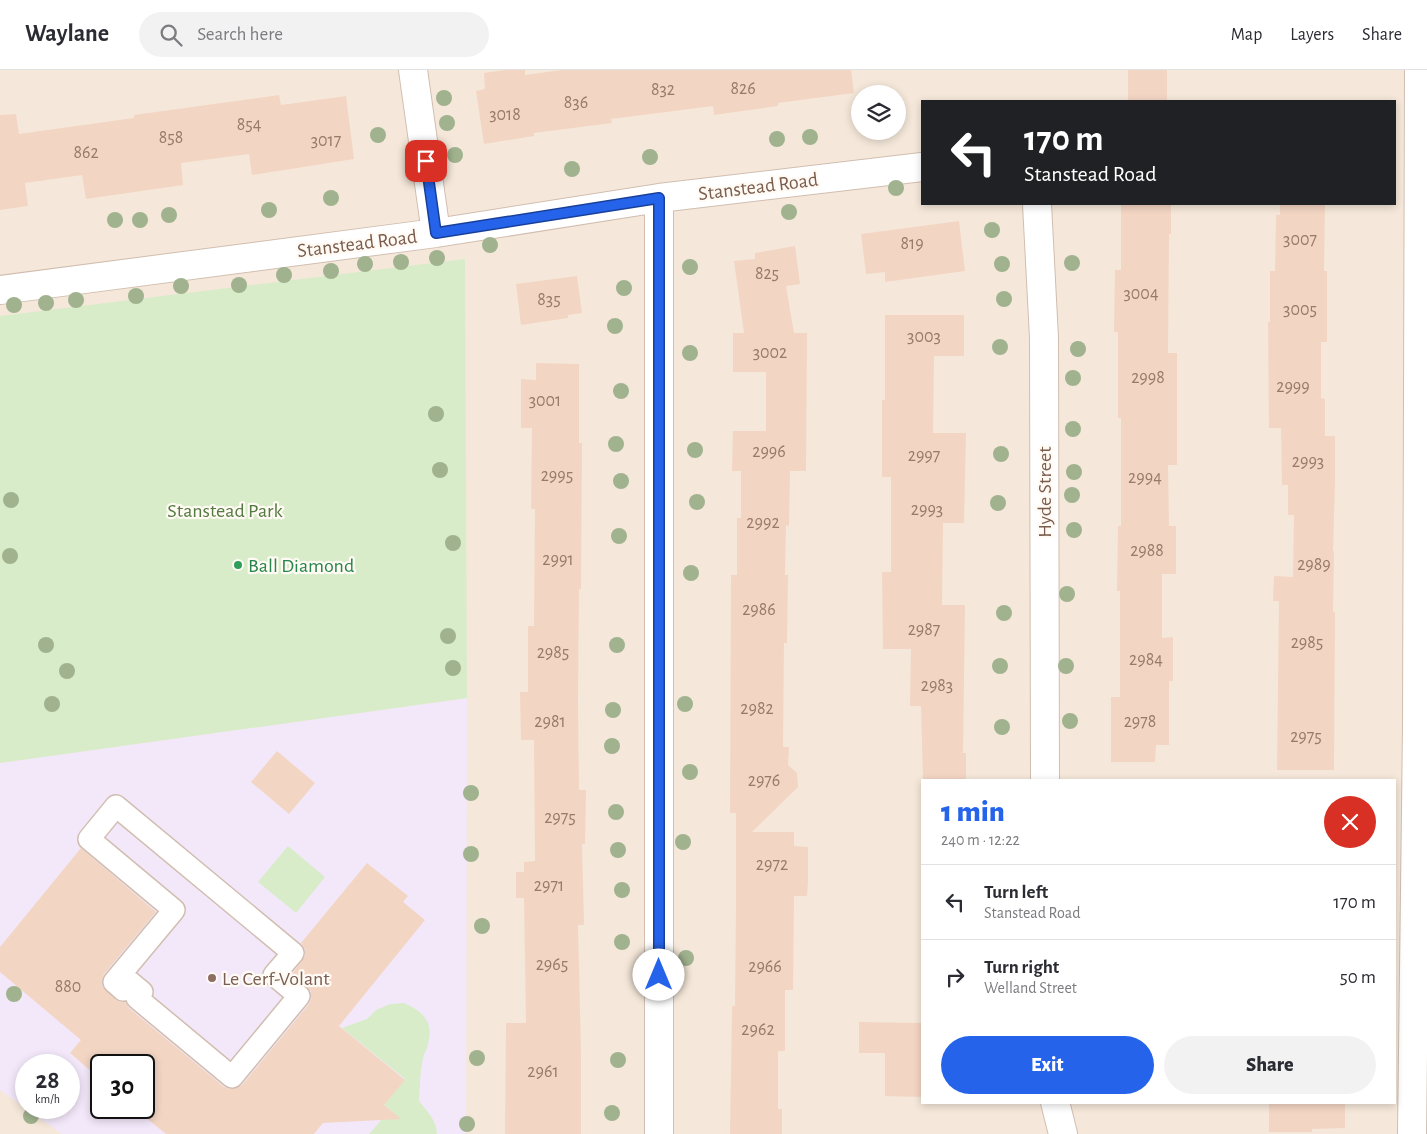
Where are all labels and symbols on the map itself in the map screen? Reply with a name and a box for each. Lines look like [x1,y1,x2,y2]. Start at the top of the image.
house number: 826 [730,80,756,98]
house number: 832 [651,81,675,99]
house number: 836 [564,94,588,112]
house number: 3018 [489,106,521,124]
house number: 854 [237,116,262,134]
house number: 858 [159,129,183,147]
house number: 3017 [311,132,341,150]
pin [405,140,447,182]
house number: 862 [73,144,99,162]
street label: Stanstead Road [697,170,819,204]
street label: Stanstead Road [296,227,418,261]
house number: 3007 [1283,231,1317,249]
house number: 819 [900,235,924,253]
house number: 825 [755,265,779,283]
house number: 3004 [1123,285,1159,303]
house number: 835 [537,291,561,309]
house number: 3005 [1283,301,1317,319]
house number: 3003 [907,328,941,346]
house number: 3002 [753,344,787,362]
house number: 2998 [1131,369,1165,387]
house number: 2999 [1276,378,1310,396]
house number: 3001 [529,392,561,410]
house number: 2996 [752,443,786,461]
street label: Hyde Street [1035,446,1055,538]
house number: 2997 [908,447,940,465]
house number: 2993 [1292,453,1324,471]
house number: 2995 [541,467,573,485]
house number: 2994 [1128,469,1162,487]
park label: Stanstead Park [167,501,283,521]
house number: 2993 [911,501,943,519]
house number: 2992 [746,514,780,532]
house number: 2988 [1130,542,1164,560]
house number: 2991 [542,551,574,569]
place label: Ball Diamond [248,556,354,576]
house number: 2989 [1297,556,1331,574]
marker: Ball Diamond [232,559,244,571]
house number: 2986 [742,601,776,619]
house number: 2987 [908,621,940,639]
house number: 2985 [1291,634,1323,652]
house number: 2985 [537,644,569,662]
house number: 2984 [1129,651,1163,669]
house number: 2983 [921,677,953,695]
house number: 2982 [740,700,774,718]
house number: 2981 [534,713,566,731]
house number: 2978 [1124,713,1156,731]
house number: 2975 [1290,728,1322,746]
house number: 2976 [748,772,780,790]
house number: 2975 [544,809,576,827]
house number: 2972 [756,856,788,874]
house number: 2971 [534,877,564,895]
position arrow [632,948,684,1000]
house number: 2965 [536,956,568,974]
house number: 2966 [748,958,782,976]
place label: Le Cerf-Volant [222,969,330,989]
marker: Le Cerf-Volant [206,972,218,984]
house number: 880 [55,978,81,996]
house number: 2962 [741,1021,775,1039]
speed limit sign: 30 [90,1054,155,1119]
house number: 2961 [527,1063,559,1081]

